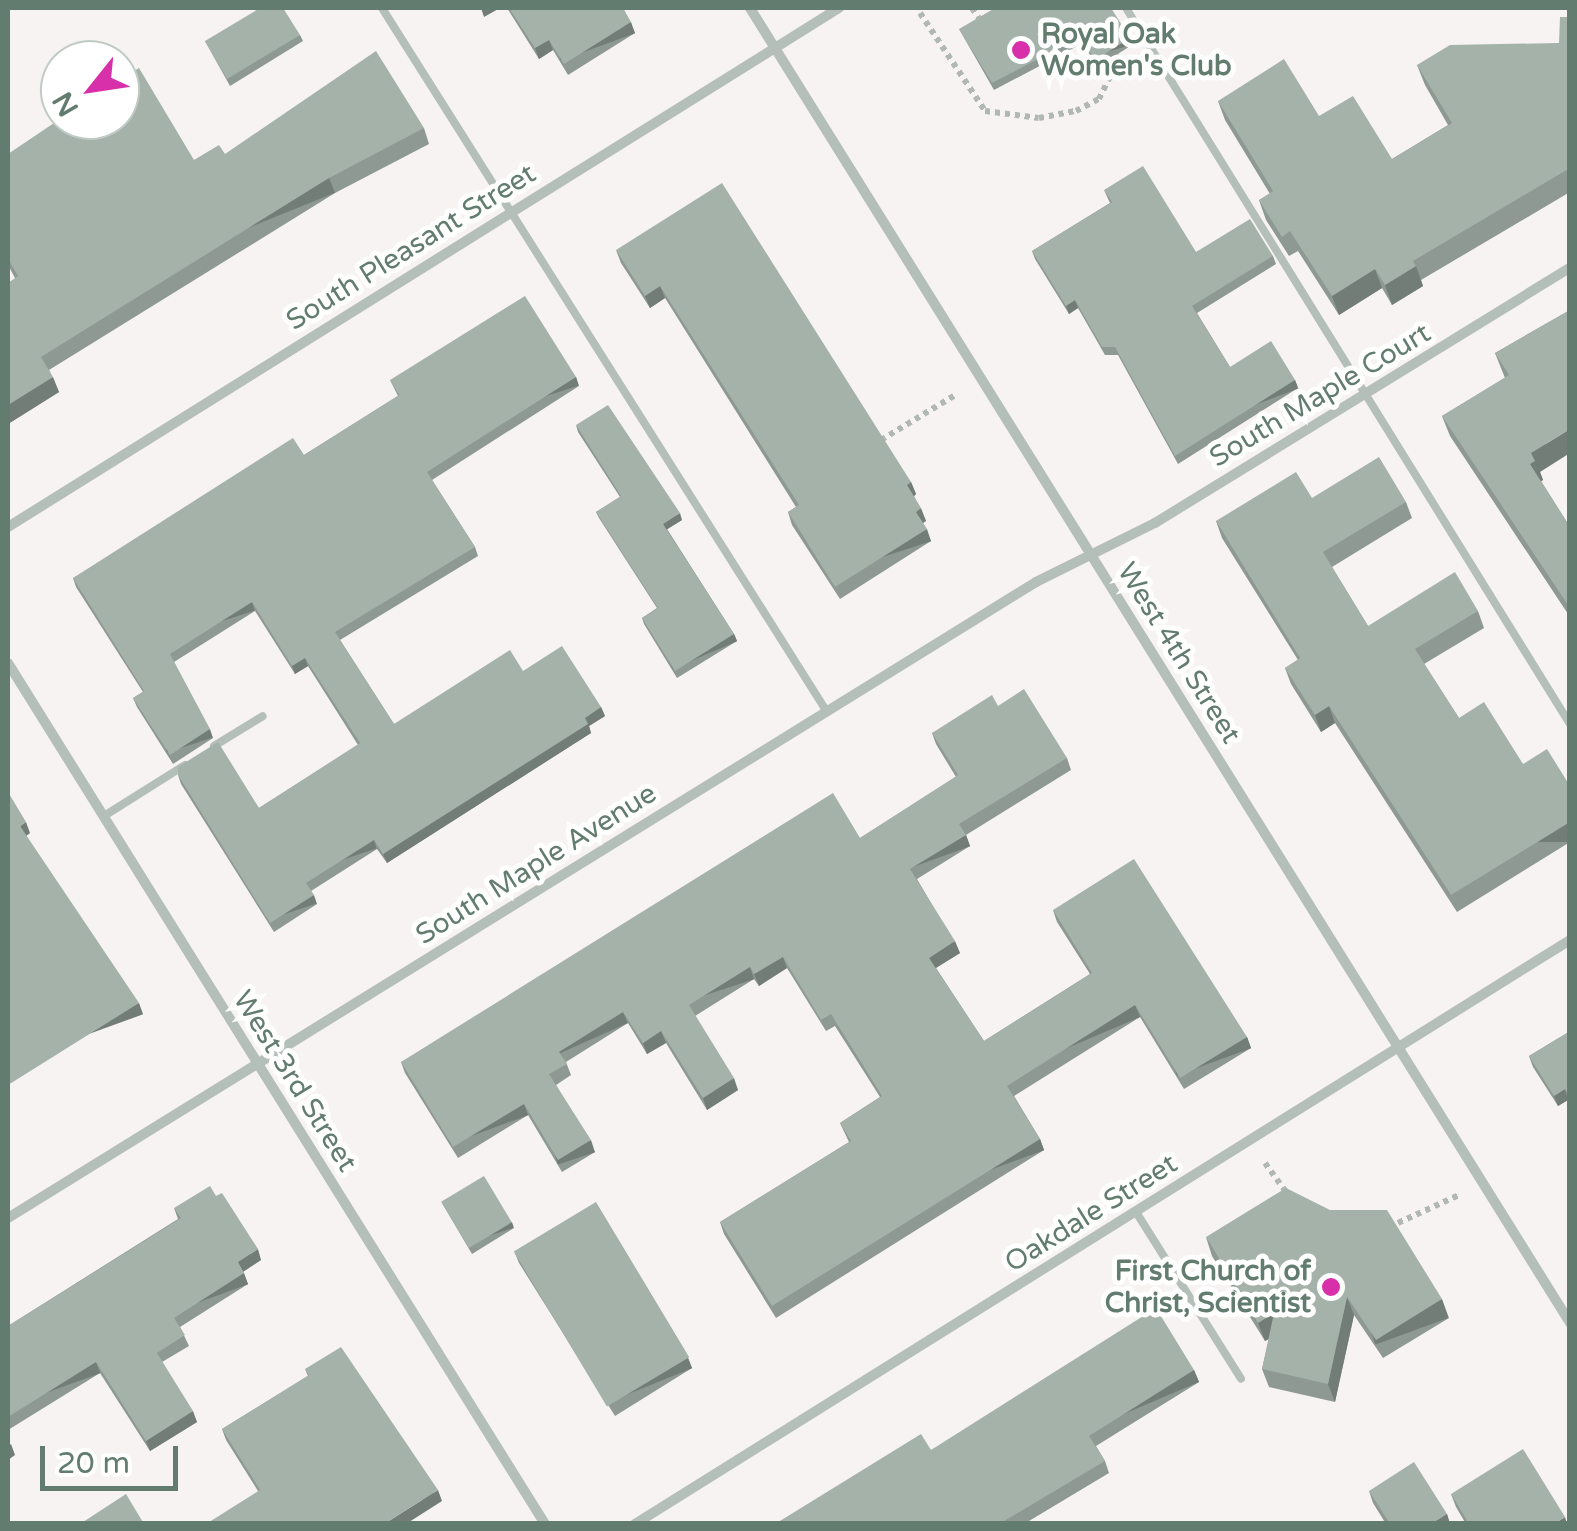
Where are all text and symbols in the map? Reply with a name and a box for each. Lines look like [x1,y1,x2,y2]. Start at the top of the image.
place label: Royal Oak Women's Club [1041,17,1232,83]
marker: Royal Oak Women's Club [1010,39,1032,61]
north arrow [40,40,140,140]
text: N [45,86,86,122]
street label: South Pleasant Street [280,157,542,337]
street label: South Maple Court [1204,316,1436,474]
street label: West 4th Street [1110,556,1248,750]
street label: South Maple Avenue [410,776,662,952]
street label: West 3rd Street [226,984,364,1178]
street label: Oakdale Street [999,1147,1183,1279]
place label: First Church of Christ, Scientist [1105,1254,1311,1320]
marker: First Church of Christ, Scientist [1320,1276,1342,1298]
scale bar [45,1426,182,1488]
text: 20 m [57,1445,130,1482]

